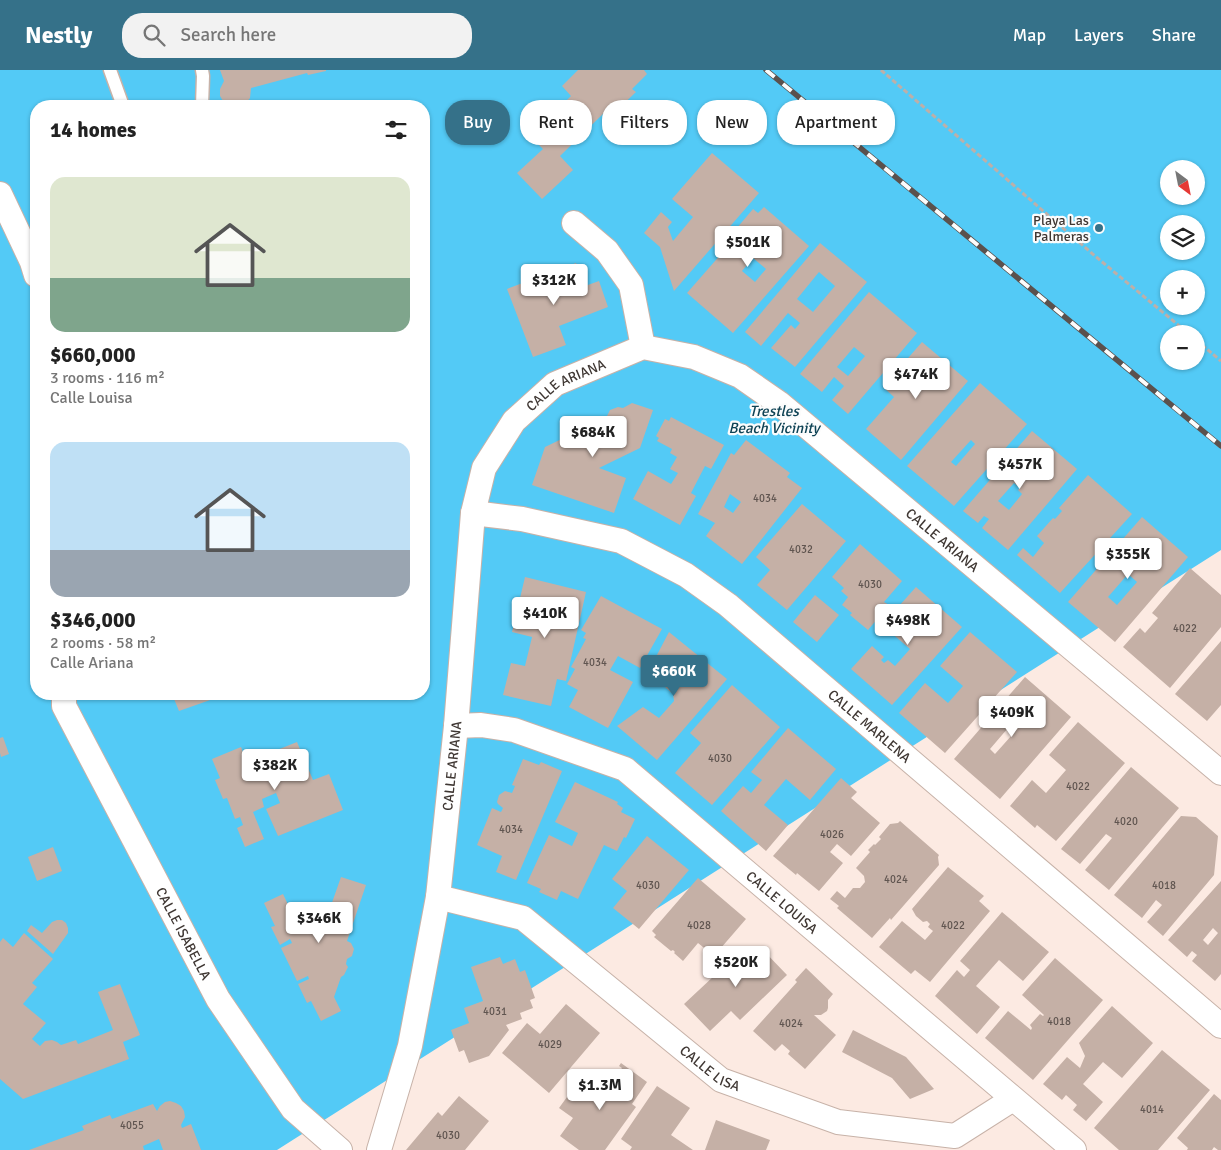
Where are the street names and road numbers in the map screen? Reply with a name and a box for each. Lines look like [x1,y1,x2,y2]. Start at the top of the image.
street label: CALLE ARIANA [522,355,608,415]
street label: CALLE ARIANA [903,504,983,576]
street label: CALLE MARLENA [825,686,915,766]
street label: CALLE ARIANA [439,720,465,812]
street label: CALLE LOUISA [743,867,822,938]
street label: CALLE ISABELLA [152,884,215,983]
street label: CALLE LISA [677,1042,743,1095]

